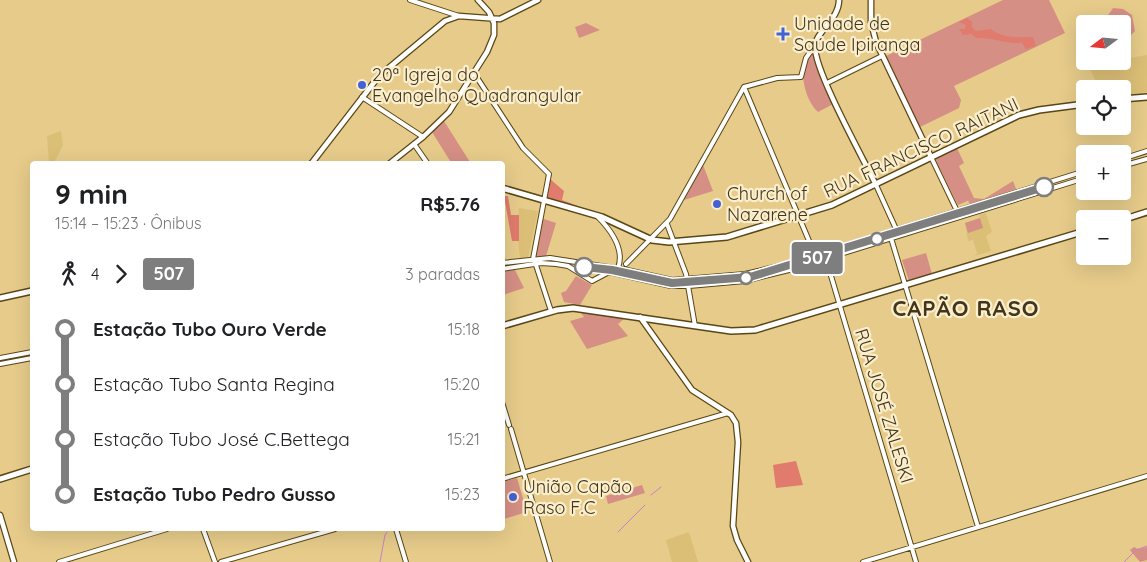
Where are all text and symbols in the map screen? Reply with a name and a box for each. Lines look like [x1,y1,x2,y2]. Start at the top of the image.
place label: Unidade de Saúde Ipiranga [794,12,920,56]
north arrow [1076,15,1131,70]
map controls [1076,15,1131,265]
marker: Unidade de Saúde Ipiranga [776,27,790,41]
place label: 20ª Igreja do Evangelho Quadrangular [372,63,581,107]
marker: 20ª Igreja do Evangelho Quadrangular [356,79,368,91]
button: locate [1076,80,1131,135]
street label: RUA FRANCISCO RAITANI [820,92,1022,203]
button: + [1076,145,1131,200]
text: 9 min [55,176,128,211]
unlabelled marker [1034,177,1054,197]
place label: Church of Nazarene [727,182,808,226]
text: R$5.76 [420,192,480,216]
marker: Church of Nazarene [711,198,723,210]
button: − [1076,210,1131,265]
text: 15:14 – 15:23 · Ônibus [55,213,202,233]
unlabelled marker [870,232,884,246]
line badge: 507 [788,242,846,274]
text: 507 [802,246,832,269]
unlabelled marker [574,257,594,277]
icon: walk [55,260,83,288]
icon: forward [107,260,135,288]
text: 507 [153,262,184,285]
text: 4 [91,264,99,284]
text: 3 paradas [405,264,480,284]
unlabelled marker [739,271,753,285]
district label: CAPÃO RASO [892,294,1040,322]
text: Estação Tubo Ouro Verde [93,317,327,341]
text: 15:18 [448,319,480,339]
street label: RUA JOSÉ ZALESKI [850,326,919,486]
text: Estação Tubo Santa Regina [93,372,335,396]
text: 15:20 [444,374,480,394]
text: Estação Tubo José C.Bettega [93,427,350,451]
text: 15:21 [448,429,480,449]
place label: União Capão Raso F.C [523,475,632,519]
text: Estação Tubo Pedro Gusso [93,482,336,506]
text: 15:23 [445,484,480,504]
marker: União Capão Raso F.C [507,491,519,503]

